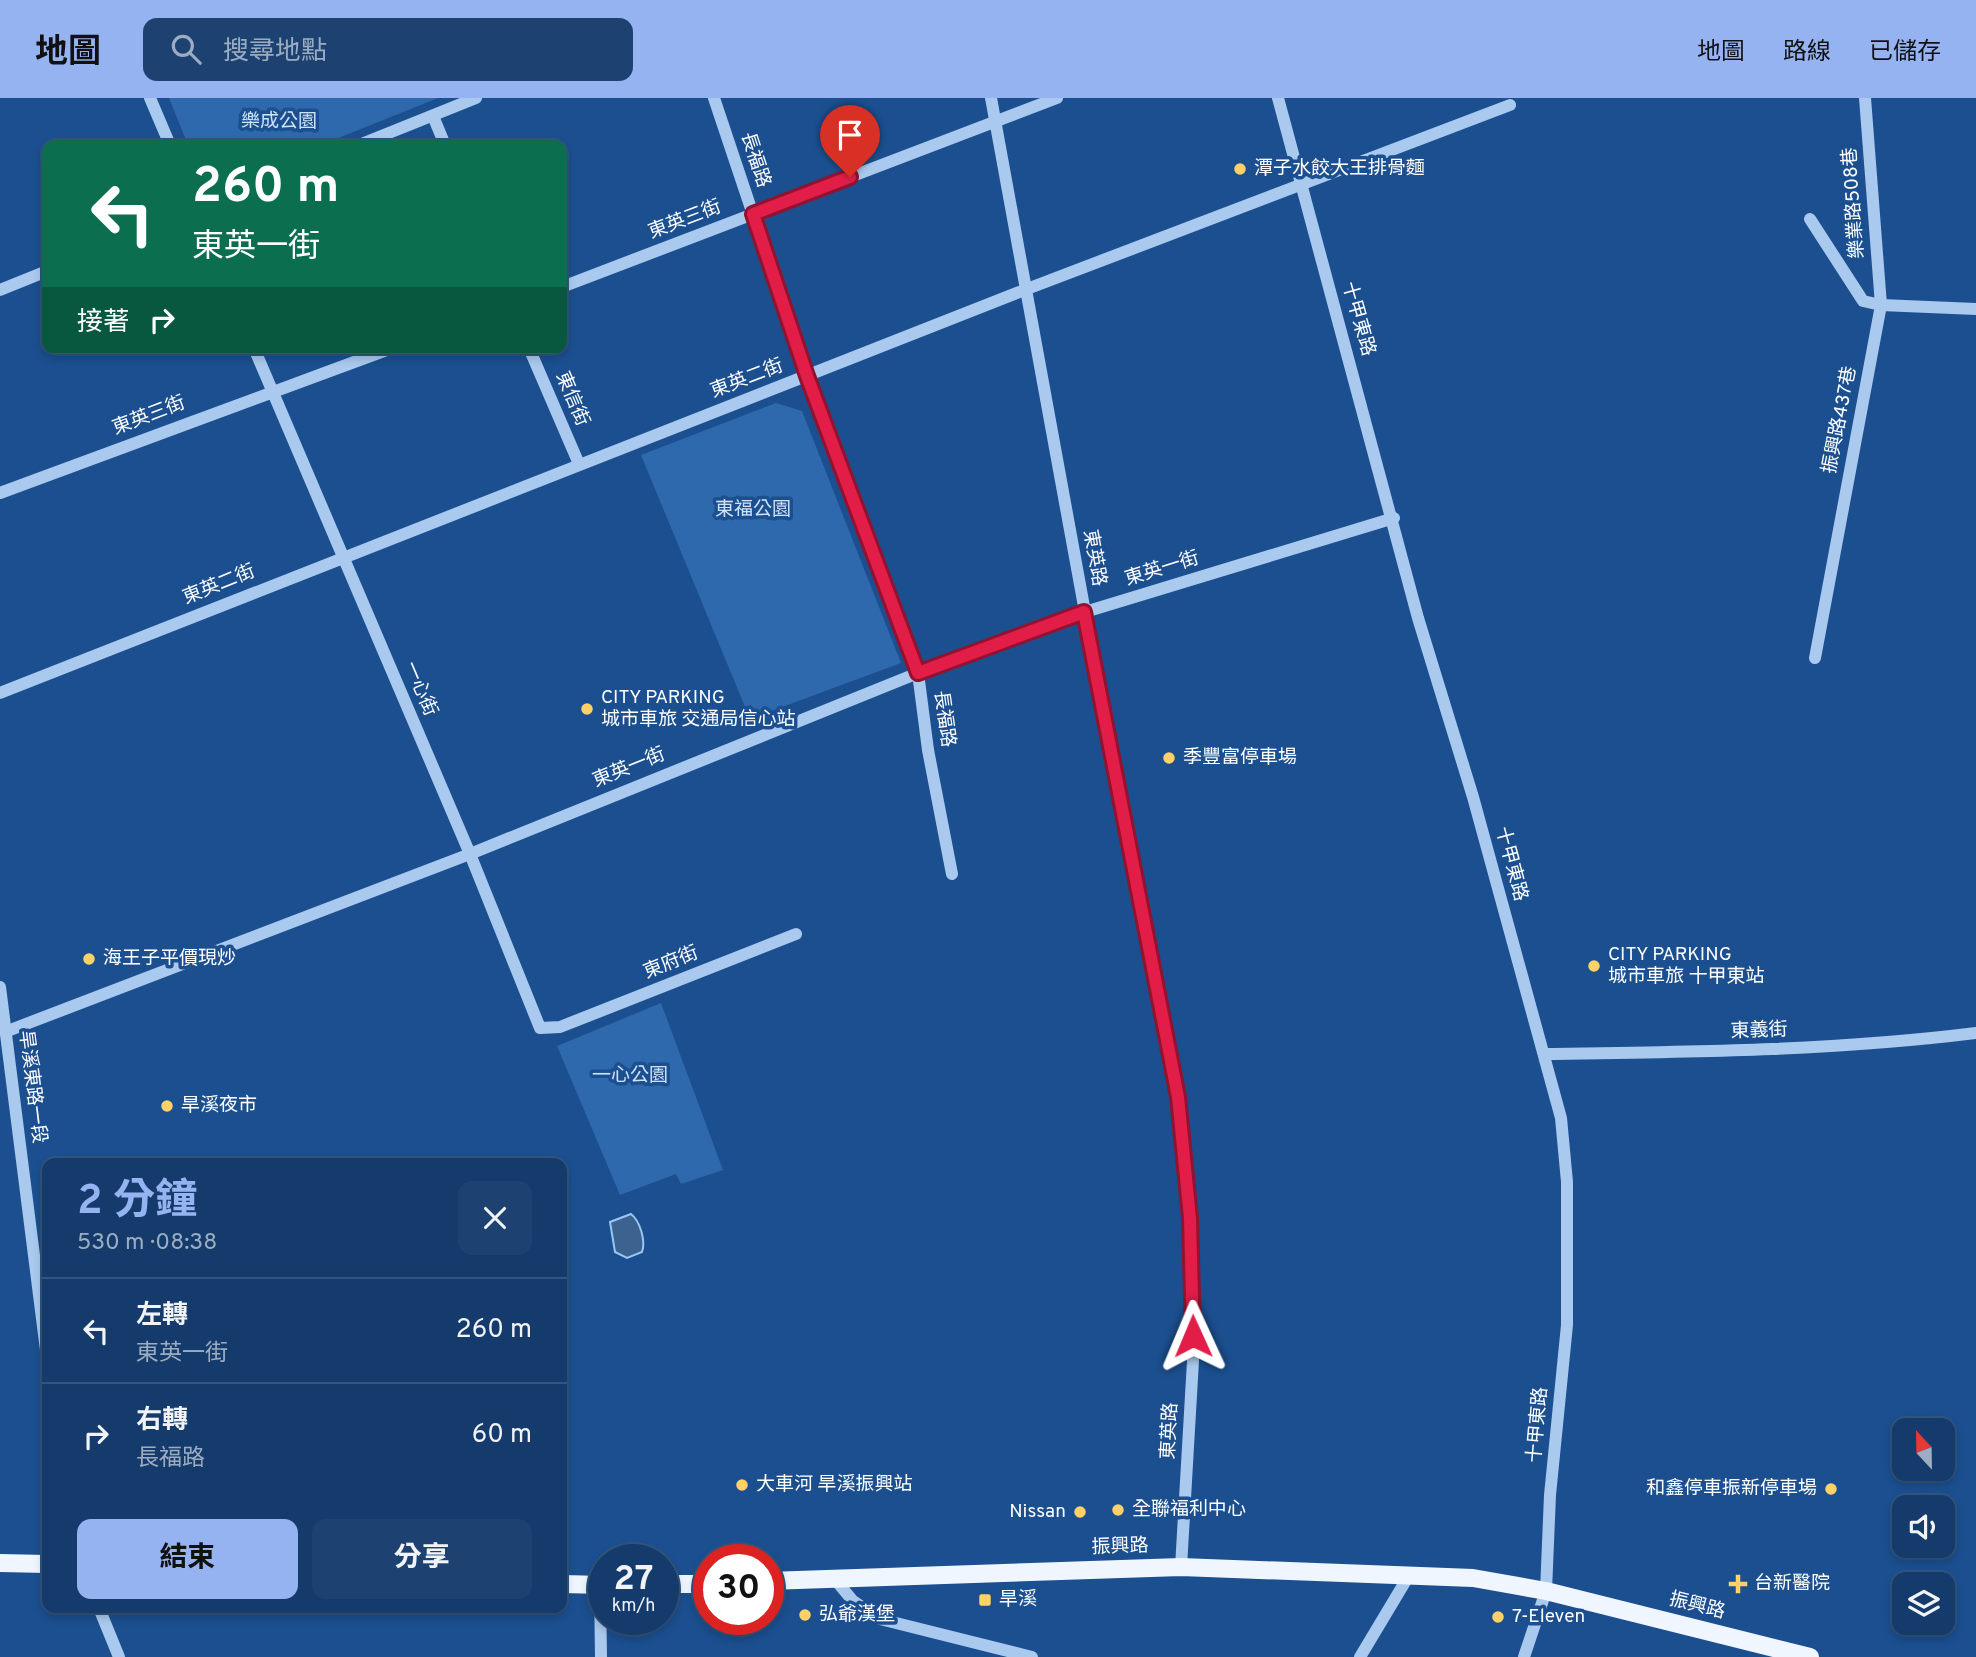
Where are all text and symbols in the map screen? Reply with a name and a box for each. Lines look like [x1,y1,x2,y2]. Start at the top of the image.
search box [143,18,633,81]
icon: search [167,30,205,68]
text: 地圖 [35,33,101,75]
text: 搜尋地點 [223,36,327,69]
text: 地圖 [1697,38,1745,68]
text: 路線 [1783,38,1831,68]
text: 已儲存 [1869,38,1941,68]
pin [820,105,880,177]
park label: 樂成公園 [241,110,317,134]
icon: arrive [831,116,869,154]
street label: 長福路 [735,129,775,191]
street label: 樂業路508巷 [1838,147,1870,259]
place label: 潭子水餃大王排骨麵 [1254,157,1425,181]
text: 260 m [192,158,339,220]
marker: 潭子水餃大王排骨麵 [1232,161,1248,177]
icon: left [77,168,168,259]
street label: 東英三街 [645,195,725,245]
text: 東英一街 [192,228,320,268]
street label: 十甲東路 [1336,279,1380,359]
icon: right [143,301,181,339]
text: 接著 [77,307,129,340]
street label: 東英二街 [707,354,787,404]
street label: 振興路437巷 [1818,364,1862,476]
street label: 東信街 [550,368,594,430]
street label: 東英三街 [109,391,189,441]
park label: 東福公園 [715,498,791,522]
street label: 東英路 [1077,528,1111,588]
street label: 東英一街 [1122,546,1202,592]
street label: 東英二街 [179,560,259,610]
street label: 一心街 [398,658,442,720]
place label: CITY PARKING 城市車旅 交通局信心站 [601,686,795,732]
street label: 長福路 [928,689,960,749]
marker: CITY PARKING 城市車旅 交通局信心站 [579,701,595,717]
street label: 東英一街 [589,743,669,793]
place label: 季豐富停車場 [1183,746,1297,770]
marker: 季豐富停車場 [1161,750,1177,766]
street label: 十甲東路 [1490,824,1532,904]
street label: 東府街 [640,941,702,985]
place label: CITY PARKING 城市車旅 十甲東站 [1608,943,1764,989]
place label: 海王子平價現炒 [103,947,236,971]
marker: 海王子平價現炒 [81,951,97,967]
marker: CITY PARKING 城市車旅 十甲東站 [1586,958,1602,974]
street label: 東義街 [1730,1018,1788,1044]
street label: 旱溪東路一段 [13,1029,51,1145]
park label: 一心公園 [592,1064,668,1088]
place label: 旱溪夜市 [181,1094,257,1118]
marker: 旱溪夜市 [159,1098,175,1114]
text: 2 分鐘 [77,1176,197,1229]
button: close [458,1181,532,1255]
text: 530 m · 08:38 [77,1229,217,1258]
position arrow [1156,1299,1230,1373]
text: 左轉 [136,1300,188,1333]
icon: left [77,1312,115,1350]
text: 260 m [456,1314,532,1347]
text: 東英一街 [136,1340,228,1369]
street label: 十甲東路 [1523,1386,1553,1464]
street label: 東英路 [1157,1402,1183,1460]
text: 右轉 [136,1405,188,1438]
icon: right [77,1417,115,1455]
north arrow [1892,1418,1955,1480]
map controls [1892,1418,1955,1635]
text: 60 m [472,1419,532,1452]
text: 長福路 [136,1445,205,1474]
place label: 大車河 旱溪振興站 [756,1473,912,1497]
marker: 大車河 旱溪振興站 [734,1477,750,1493]
place label: 和鑫停車振新停車場 [1646,1477,1817,1501]
marker: 和鑫停車振新停車場 [1823,1481,1839,1497]
button: sound [1892,1495,1955,1558]
place label: 全聯福利中心 [1132,1498,1246,1522]
place label: Nissan [1009,1500,1066,1524]
marker: 全聯福利中心 [1110,1502,1126,1518]
marker: Nissan [1072,1504,1088,1520]
button: 結束 [77,1519,298,1599]
button: 分享 [312,1519,532,1599]
street label: 振興路 [1091,1534,1149,1560]
speed limit sign: 30 [693,1544,784,1635]
text: 27 [614,1558,653,1602]
place label: 台新醫院 [1754,1572,1830,1596]
button: layers [1892,1572,1955,1635]
marker: 台新醫院 [1728,1574,1748,1594]
street label: 振興路 [1666,1587,1728,1625]
place label: 旱溪 [999,1588,1037,1612]
marker: 旱溪 [977,1592,993,1608]
text: km/h [612,1595,655,1618]
place label: 弘爺漢堡 [819,1603,895,1627]
place label: 7-Eleven [1512,1605,1585,1629]
marker: 弘爺漢堡 [797,1607,813,1623]
marker: 7-Eleven [1490,1609,1506,1625]

